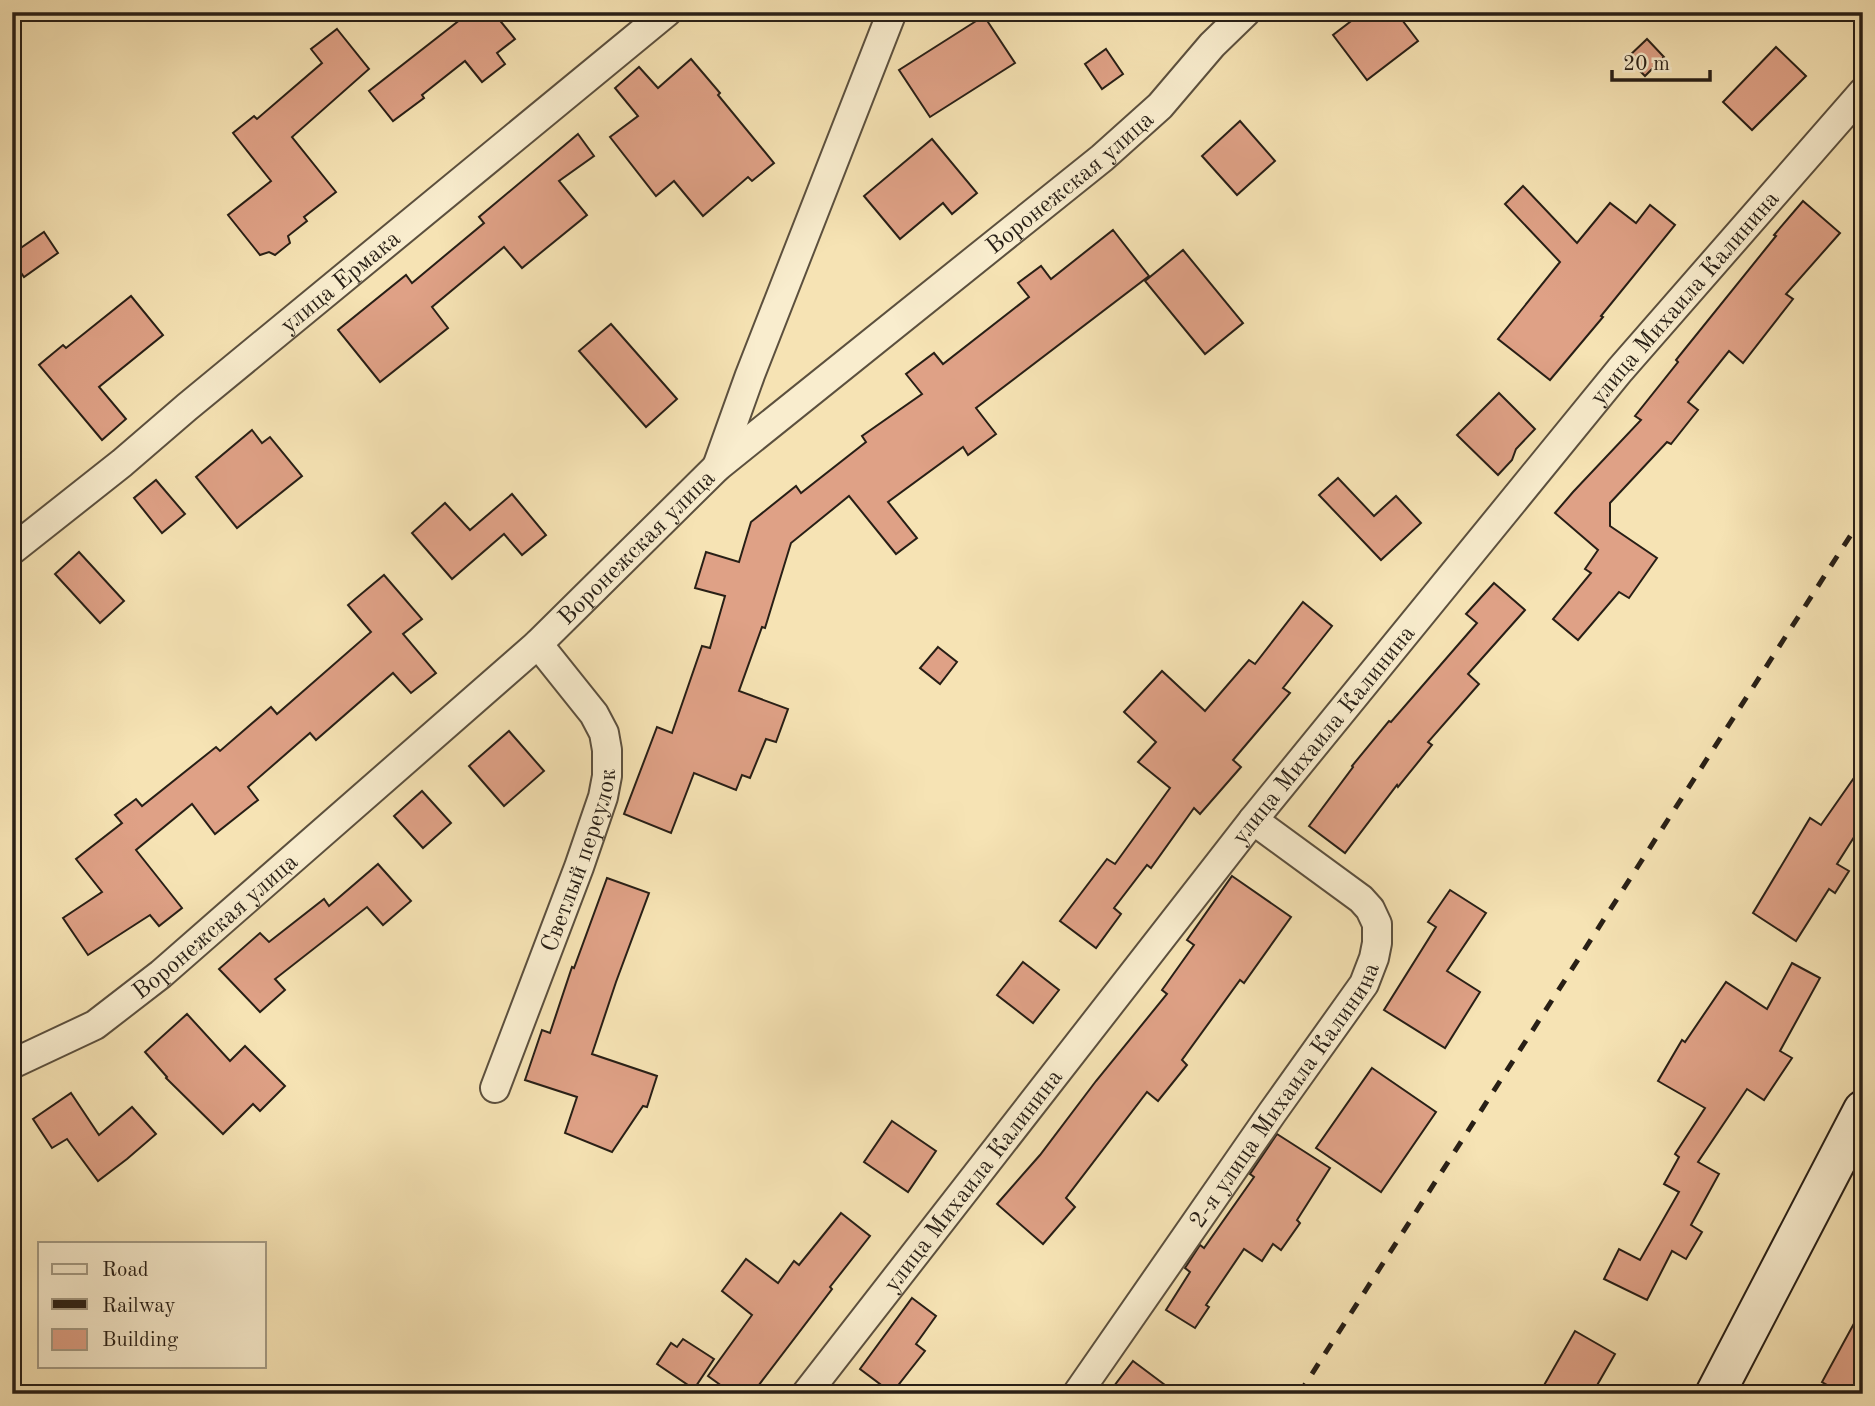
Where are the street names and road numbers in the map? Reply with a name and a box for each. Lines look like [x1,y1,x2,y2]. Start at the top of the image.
street label: Воронежская улица [983,108,1159,260]
street label: улица Михаила Калинина [1587,187,1785,410]
street label: улица Ермака [277,227,406,339]
street label: Воронежская улица [555,466,720,631]
street label: улица Михаила Калинина [1229,622,1421,850]
street label: Светлый переулок [538,769,621,956]
street label: Воронежская улица [129,850,303,1005]
street label: 2-я улица Михаила Калинина [1186,960,1385,1233]
street label: улица Михаила Калинина [880,1066,1068,1297]

